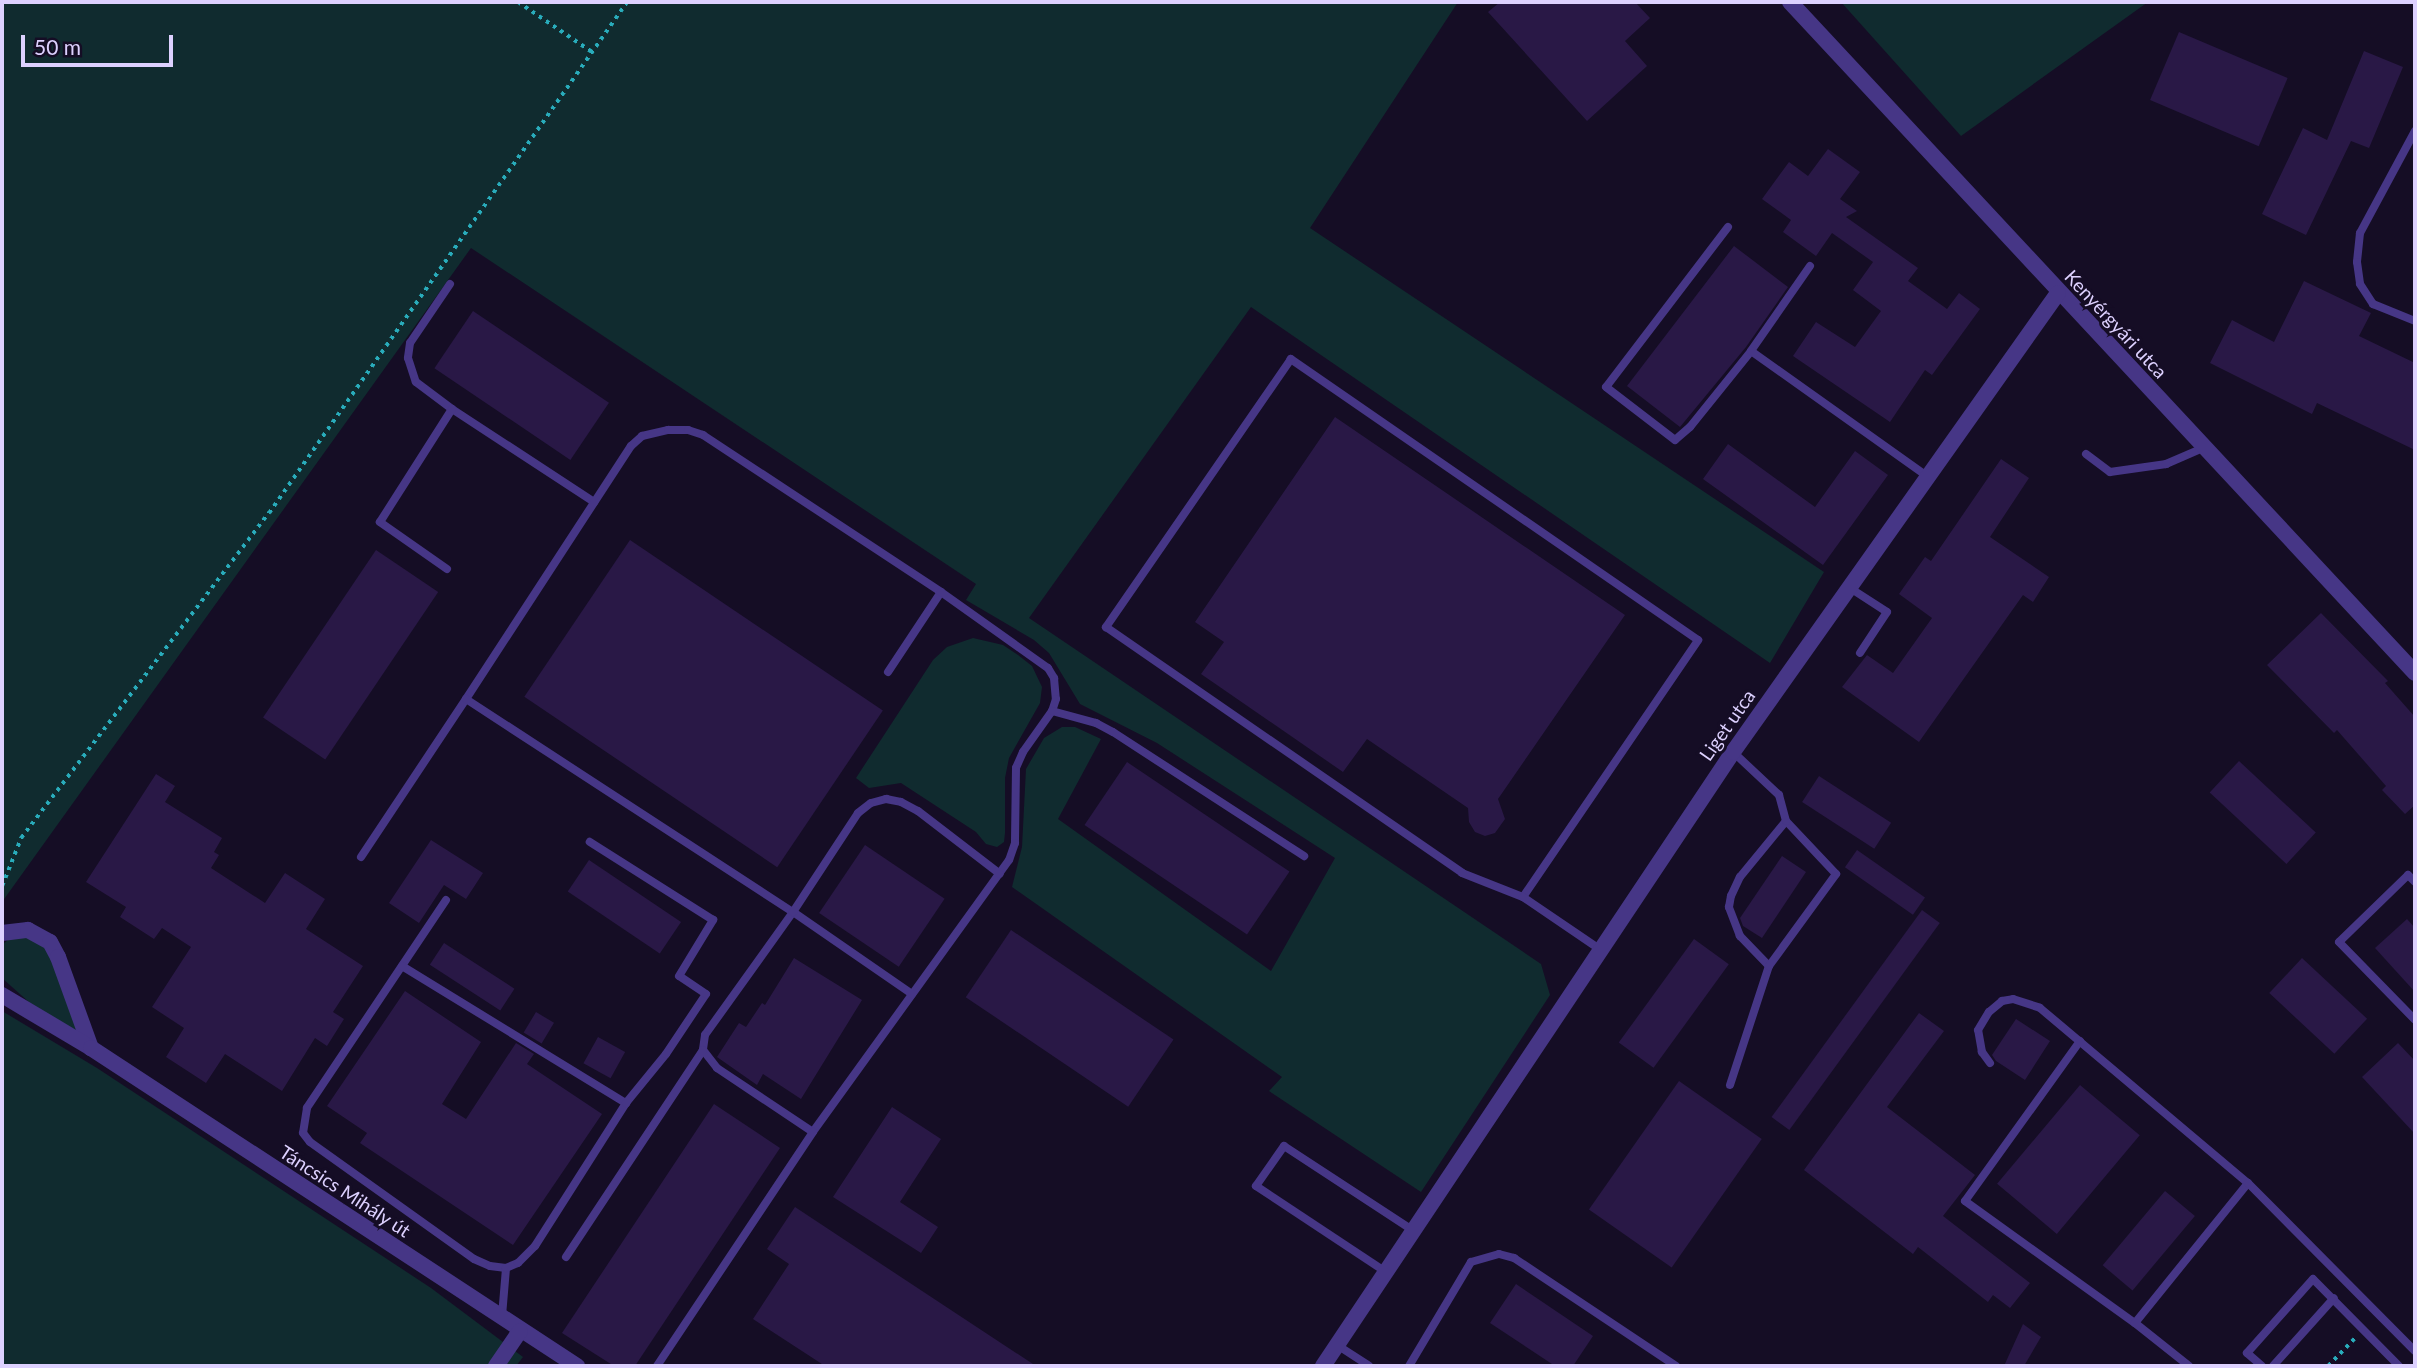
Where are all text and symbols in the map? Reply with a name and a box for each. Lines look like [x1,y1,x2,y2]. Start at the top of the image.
scale bar [24,21,177,65]
text: 50 m [34,34,81,59]
street label: Kenyérgyári utca [2060,265,2172,383]
street label: Liget utca [1694,685,1760,765]
street label: Táncsics Mihály út [275,1140,415,1242]

